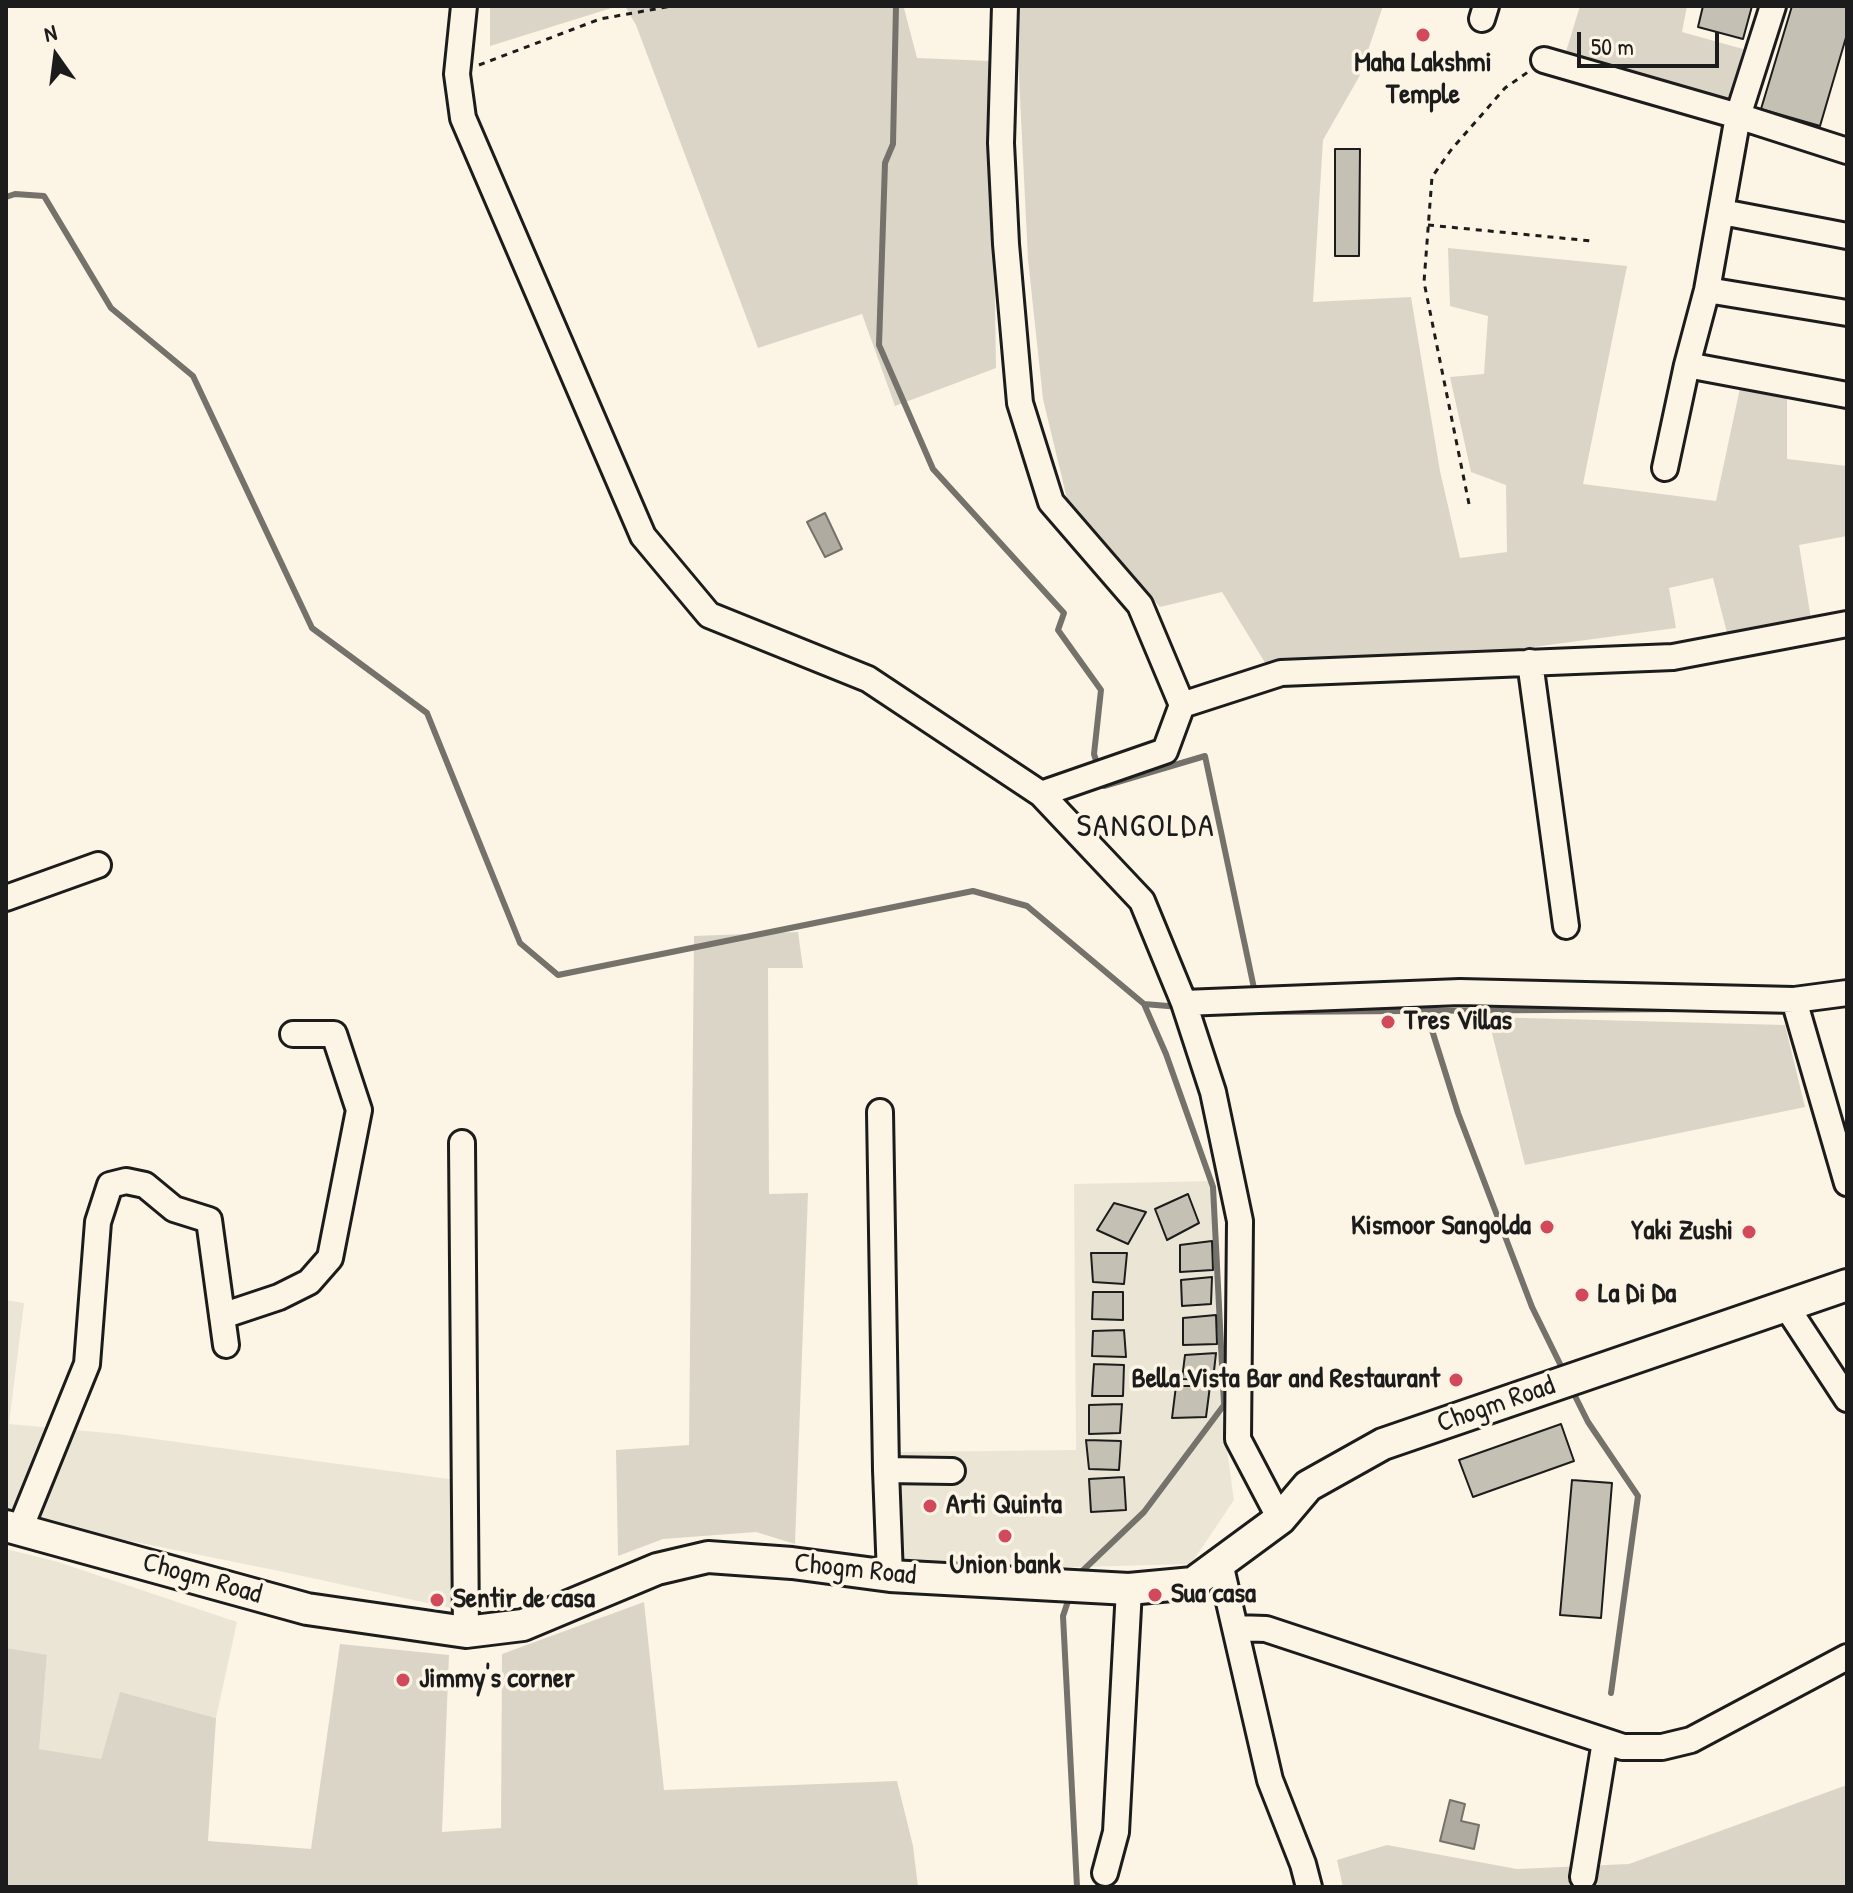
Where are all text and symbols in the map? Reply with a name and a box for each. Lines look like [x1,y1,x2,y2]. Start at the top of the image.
north arrow [16,16,96,96]
scale bar [1581,16,1723,66]
text: N [41,17,60,49]
marker: Maha Lakshmi Temple [1414,26,1432,44]
text: 50 m [1591,30,1634,62]
place label: Maha Lakshmi Temple [1354,47,1492,113]
district label: SANGOLDA [1076,808,1216,846]
place label: Tres Villas [1404,1005,1512,1039]
marker: Tres Villas [1379,1013,1397,1031]
place label: Kismoor Sangolda [1351,1210,1531,1244]
place label: Yaki Zushi [1631,1215,1733,1249]
marker: Kismoor Sangolda [1538,1218,1556,1236]
marker: Yaki Zushi [1740,1223,1758,1241]
place label: La Di Da [1598,1278,1676,1312]
marker: La Di Da [1573,1286,1591,1304]
place label: Bella Vista Bar and Restaurant [1131,1363,1440,1397]
street label: Chogm Road [1433,1369,1559,1441]
marker: Bella Vista Bar and Restaurant [1447,1371,1465,1389]
place label: Arti Quinta [946,1489,1062,1523]
marker: Arti Quinta [921,1497,939,1515]
marker: Union bank [996,1527,1014,1545]
street label: Chogm Road [139,1546,265,1612]
street label: Chogm Road [792,1547,918,1593]
place label: Union bank [949,1549,1061,1583]
place label: Sua casa [1171,1578,1256,1612]
place label: Sentir de casa [453,1583,595,1617]
marker: Sua casa [1146,1586,1164,1604]
marker: Sentir de casa [428,1591,446,1609]
place label: Jimmy's corner [419,1663,575,1697]
marker: Jimmy's corner [394,1671,412,1689]

